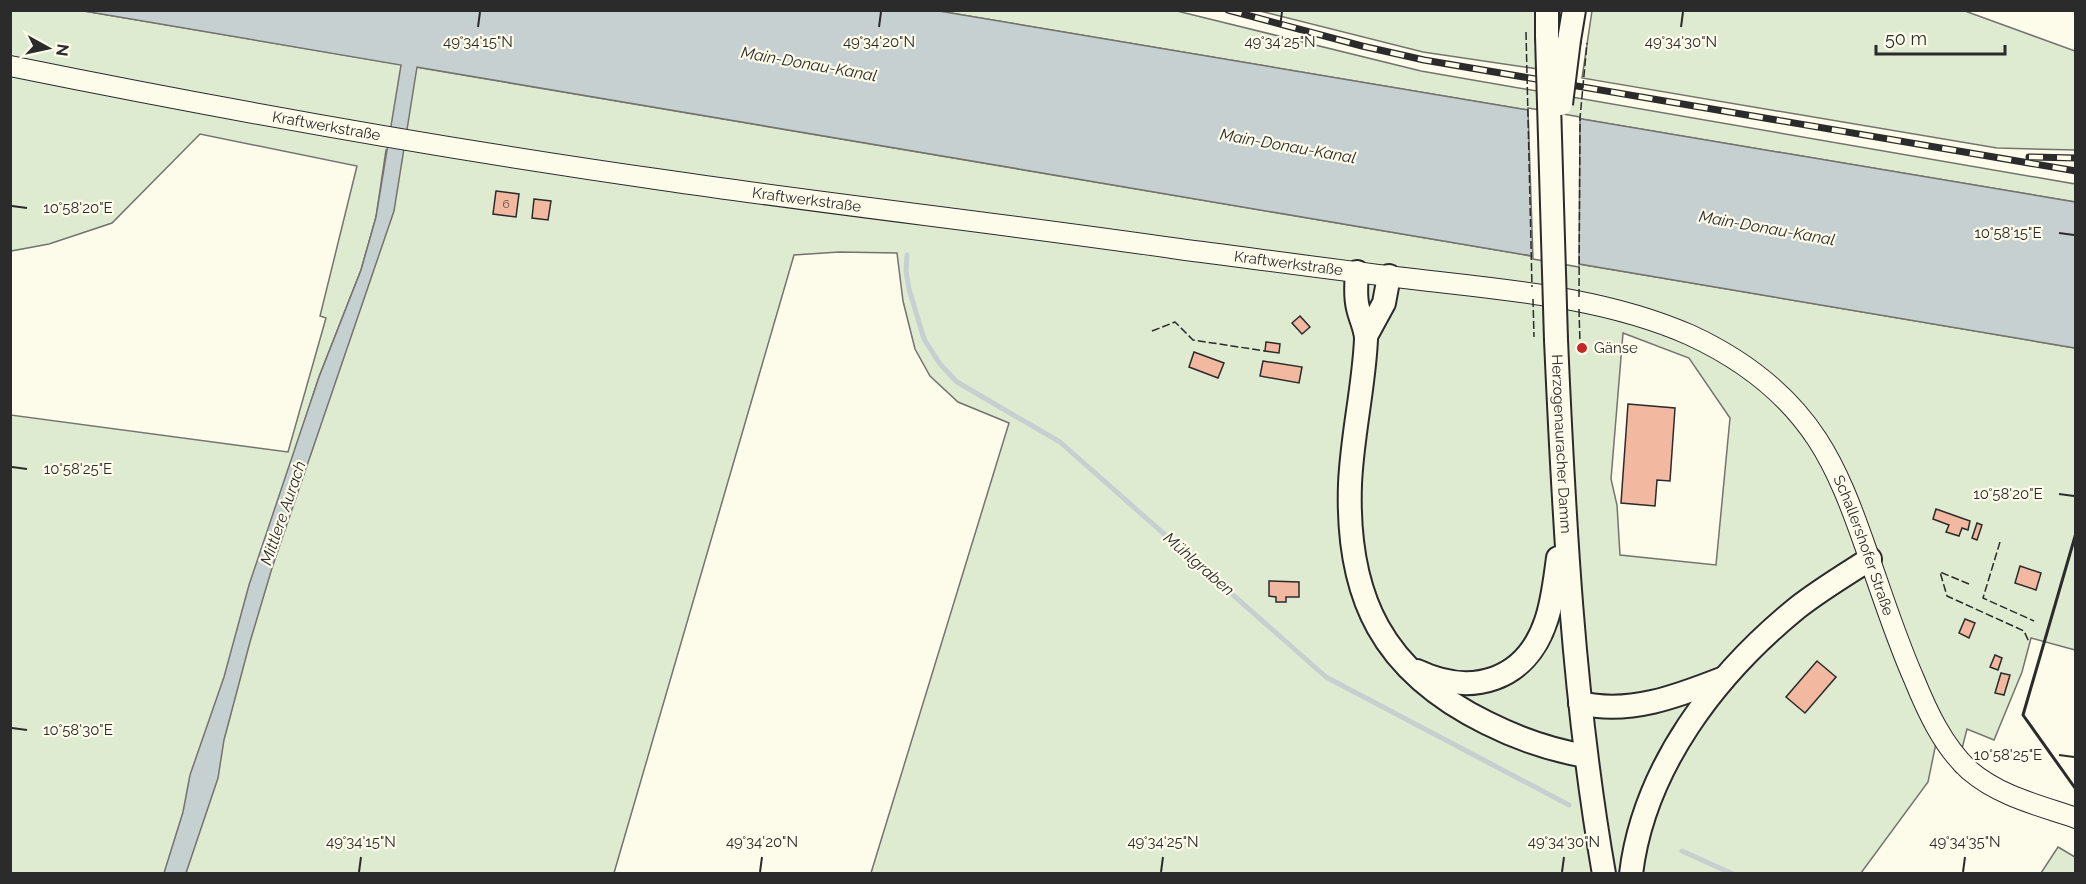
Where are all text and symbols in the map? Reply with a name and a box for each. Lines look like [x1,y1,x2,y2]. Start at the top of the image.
north arrow [18,18,78,78]
scale bar [1876,18,2005,56]
text: 50 m [1885,28,1927,49]
text: 49°34'15"N [443,33,513,51]
text: 49°34'20"N [843,33,915,51]
text: 49°34'25"N [1244,33,1316,51]
text: 49°34'30"N [1645,33,1717,51]
text: N [52,43,73,57]
water label: Main-Donau-Kanal [740,43,878,85]
street label: Kraftwerkstraße [271,108,382,144]
water label: Main-Donau-Kanal [1219,125,1357,167]
street label: Kraftwerkstraße [751,184,862,216]
house number: 6 [502,197,510,211]
text: 10°58'20"E [43,199,113,217]
water label: Main-Donau-Kanal [1698,207,1836,249]
text: 10°58'15"E [1974,224,2042,242]
street label: Kraftwerkstraße [1233,247,1344,279]
place label: Gänse [1594,339,1638,357]
marker: Gänse [1575,341,1589,355]
street label: Herzogenauracher Damm [1548,354,1575,534]
water label: Mittlere Aurach [256,458,310,567]
text: 10°58'25"E [44,460,112,478]
street label: Schallershofer Straße [1829,472,1898,618]
text: 10°58'20"E [1973,485,2043,503]
water label: Mühlgraben [1160,528,1238,600]
text: 10°58'30"E [43,721,113,739]
text: 10°58'25"E [1974,746,2042,764]
text: 49°34'15"N [326,833,396,851]
text: 49°34'20"N [726,833,798,851]
text: 49°34'25"N [1127,833,1199,851]
text: 49°34'30"N [1528,833,1600,851]
text: 49°34'35"N [1929,833,2001,851]

